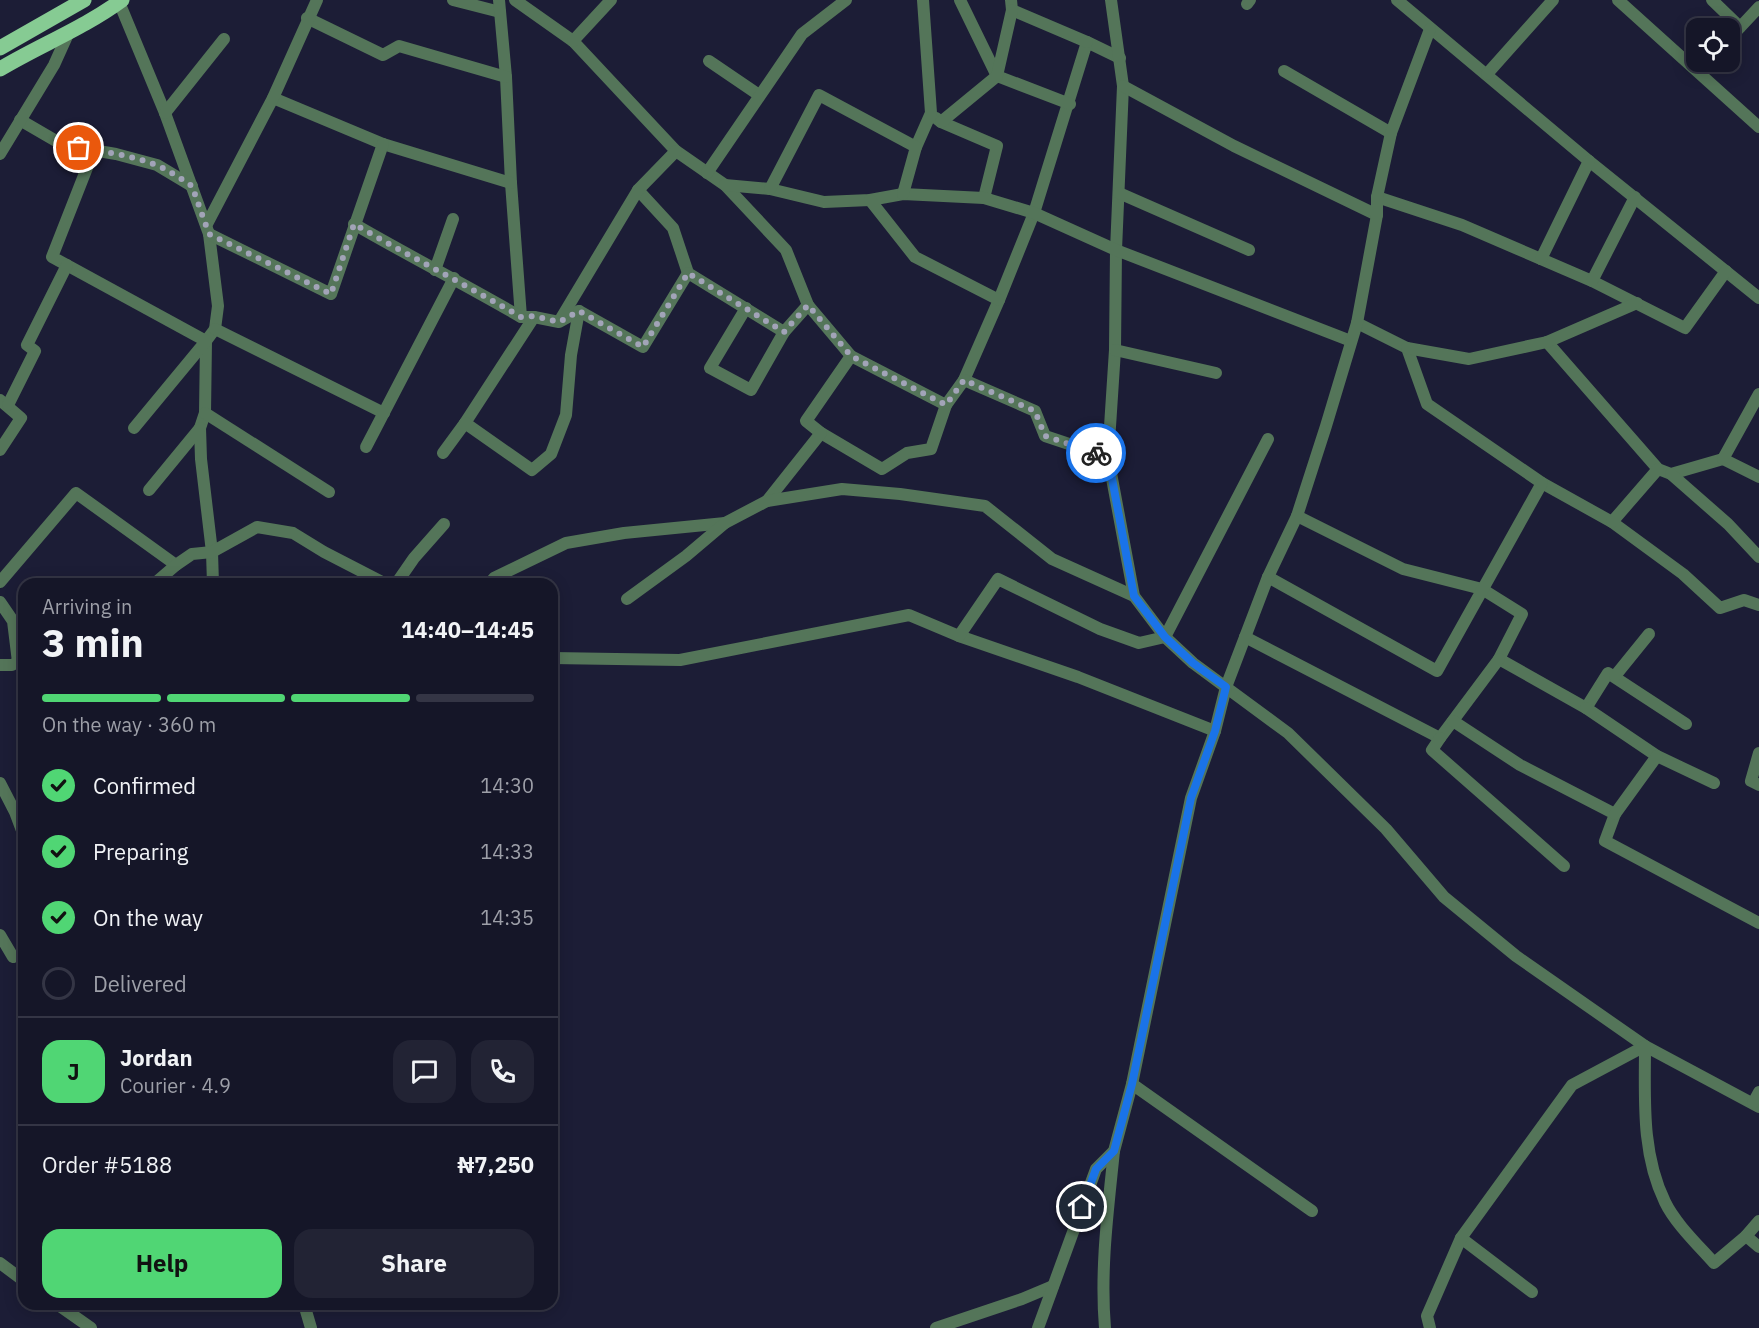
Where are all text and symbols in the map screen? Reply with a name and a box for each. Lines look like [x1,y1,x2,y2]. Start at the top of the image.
map controls [1686,18,1740,72]
button: locate [1686,18,1740,72]
pin [53,122,104,173]
icon: bag [62,131,95,164]
courier [1066,423,1126,483]
icon: bike [1080,437,1113,470]
text: Arriving in [42,593,132,620]
text: 14:40–14:45 [401,615,534,644]
text: 3 min [42,617,144,668]
text: On the way · 360 m [42,711,216,738]
icon: check [42,769,75,802]
text: Confirmed [93,771,196,800]
text: 14:30 [480,772,534,799]
icon: check [42,835,75,868]
text: Preparing [93,837,188,866]
text: 14:33 [480,838,534,865]
icon: check [42,901,75,934]
text: On the way [93,903,203,932]
text: 14:35 [480,904,534,931]
text: Delivered [93,969,187,998]
button: chat [393,1040,456,1103]
button: phone [471,1040,534,1103]
text: Jordan [120,1043,193,1072]
text: J [67,1057,80,1086]
text: Courier · 4.9 [120,1072,231,1099]
text: Order #5188 [42,1150,172,1179]
text: ₦7,250 [457,1150,534,1179]
pin [1056,1181,1107,1232]
icon: home [1065,1190,1098,1223]
button: Help [42,1229,282,1298]
button: Share [294,1229,534,1298]

